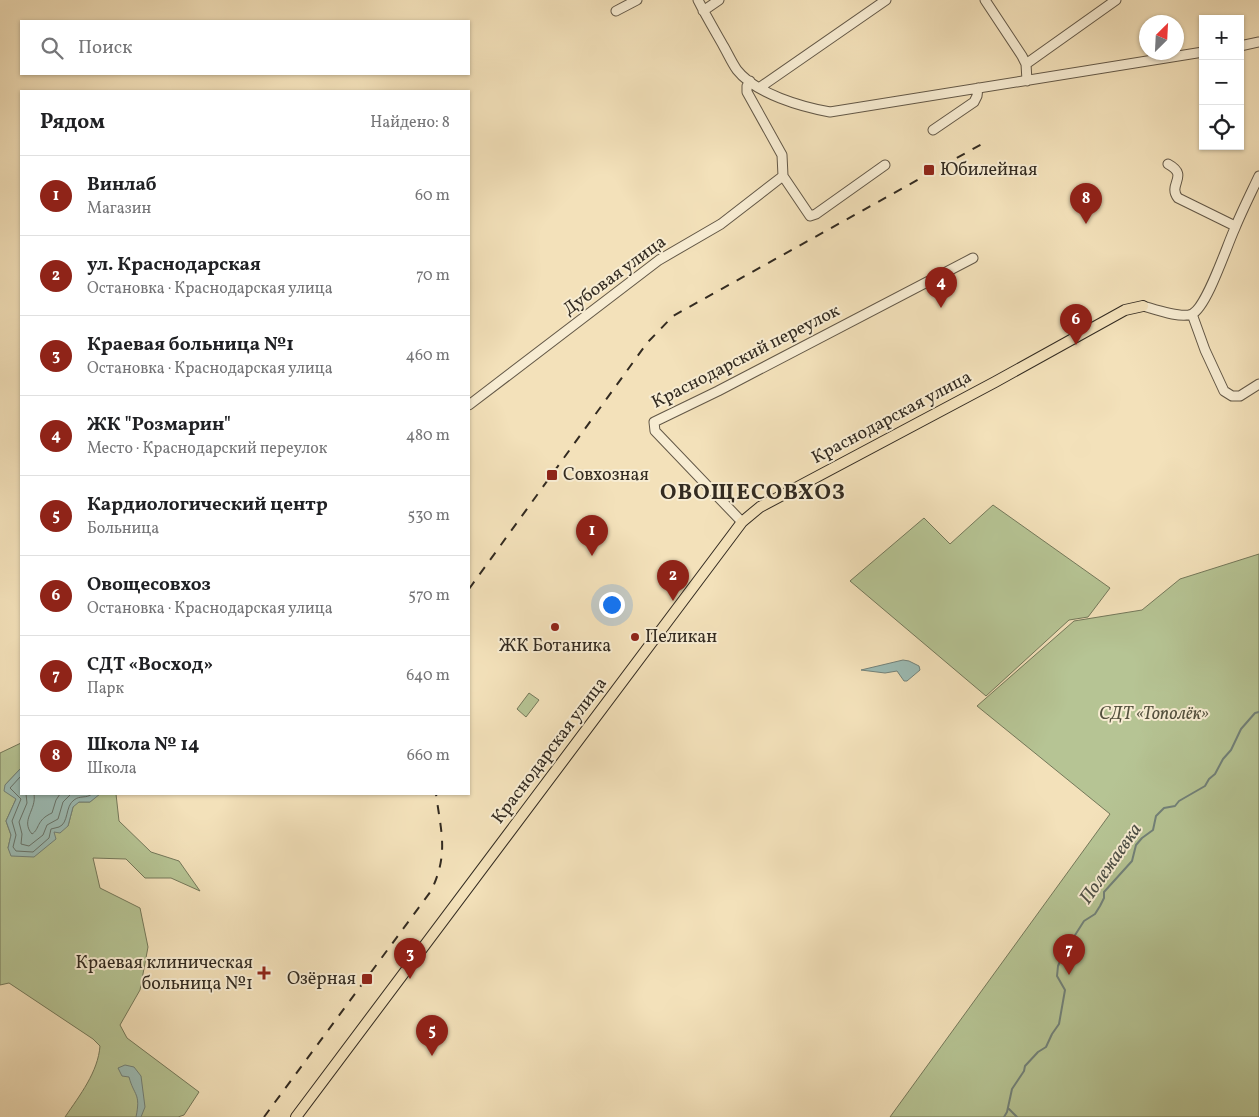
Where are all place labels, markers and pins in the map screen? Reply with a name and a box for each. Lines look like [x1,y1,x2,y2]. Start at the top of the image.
place label: Юбилейная [940,158,1037,183]
marker: Юбилейная [922,163,936,177]
pin: 8 [1070,183,1102,224]
pin: 4 [925,267,957,308]
pin: 6 [1060,304,1092,345]
place label: Совхозная [563,463,649,488]
marker: Совхозная [545,468,559,482]
pin: 1 [576,515,608,556]
pin: 2 [657,560,689,601]
marker: ЖК Ботаника [549,621,561,633]
place label: Пеликан [645,625,717,650]
marker: Пеликан [629,631,641,643]
place label: ЖК Ботаника [499,634,611,659]
pin: 7 [1053,934,1085,975]
pin: 3 [394,938,426,979]
place label: Краевая клиническая больница №1 [75,951,253,997]
marker: Краевая клиническая больница №1 [257,966,271,980]
place label: Озёрная [287,967,356,992]
marker: Озёрная [360,972,374,986]
pin: 5 [416,1015,448,1056]

